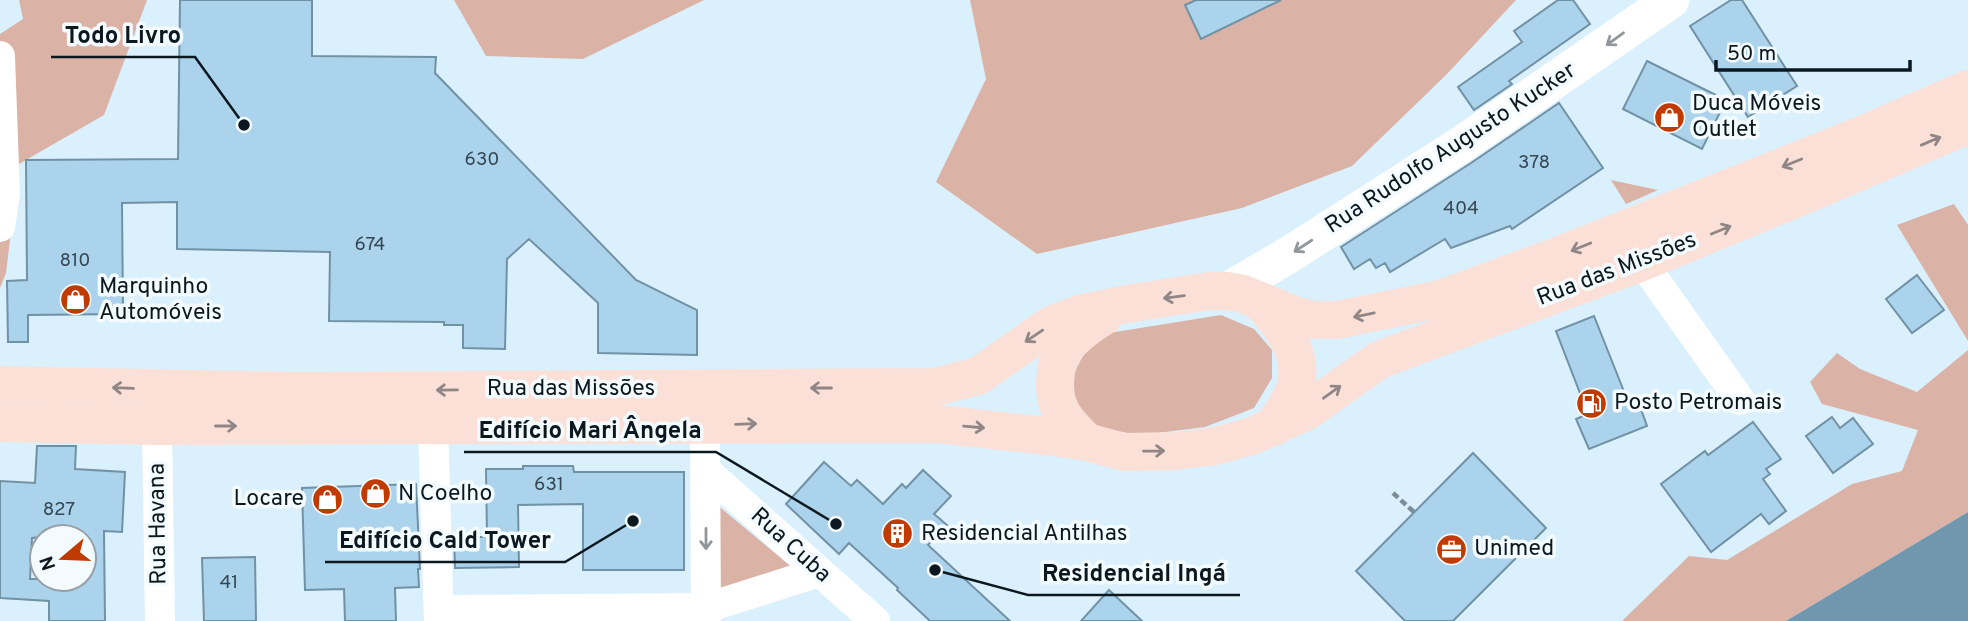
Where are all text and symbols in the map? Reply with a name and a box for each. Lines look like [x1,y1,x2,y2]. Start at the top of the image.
callout: Todo Livro [51,12,195,57]
text: Todo Livro [65,22,181,52]
scale bar [1716,28,1910,72]
one-way arrow [1606,32,1625,47]
text: 50 m [1727,41,1776,68]
street label: Rua Rudolfo Augusto Kucker [1320,57,1582,241]
place label: Duca Móveis Outlet [1692,90,1821,145]
shop icon: Duca Móveis Outlet [1652,100,1686,134]
one-way arrow [1920,134,1941,147]
house number: 630 [465,148,499,172]
house number: 378 [1518,151,1550,175]
one-way arrow [1782,157,1803,170]
house number: 404 [1443,197,1479,221]
one-way arrow [1710,222,1732,235]
street label: Rua das Missões [1533,226,1701,314]
house number: 674 [355,233,385,257]
one-way arrow [1294,239,1313,254]
one-way arrow [1570,241,1592,254]
house number: 810 [60,249,90,273]
place label: Marquinho Automóveis [99,273,222,328]
shop icon: Marquinho Automóveis [59,283,93,317]
one-way arrow [1163,290,1186,303]
one-way arrow [1353,308,1376,322]
one-way arrow [1025,329,1045,343]
street label: Rua das Missões [487,375,655,404]
one-way arrow [112,381,135,394]
one-way arrow [810,381,833,395]
one-way arrow [435,383,458,397]
one-way arrow [1322,385,1341,400]
fuel station icon: Posto Petromais [1574,386,1608,420]
place label: Posto Petromais [1614,389,1782,418]
callout: Edifício Mari Ângela [464,407,716,452]
text: Edifício Mari Ângela [478,415,702,447]
one-way arrow [735,417,758,431]
one-way arrow [214,419,237,433]
one-way arrow [962,421,985,434]
one-way arrow [1142,444,1165,458]
street label: Rua Havana [143,463,175,585]
house number: 631 [534,473,564,497]
shop icon: N Coelho [358,477,392,511]
place label: N Coelho [398,480,492,509]
shop icon: Locare [310,482,344,516]
place label: Locare [234,485,304,514]
house number: 827 [43,498,75,522]
street label: Rua Cuba [744,502,836,590]
callout: Edifício Cald Tower [325,517,565,562]
building icon: Residencial Antilhas [881,517,915,551]
place label: Residencial Antilhas [921,520,1128,549]
north arrow [28,523,98,593]
text: Edifício Cald Tower [339,527,551,557]
one-way arrow [699,527,713,550]
office icon: Unimed [1434,532,1468,566]
place label: Unimed [1474,535,1554,564]
callout: Residencial Ingá [1028,550,1240,595]
text: N [35,553,62,573]
text: Residencial Ingá [1042,560,1226,590]
house number: 41 [220,571,238,595]

